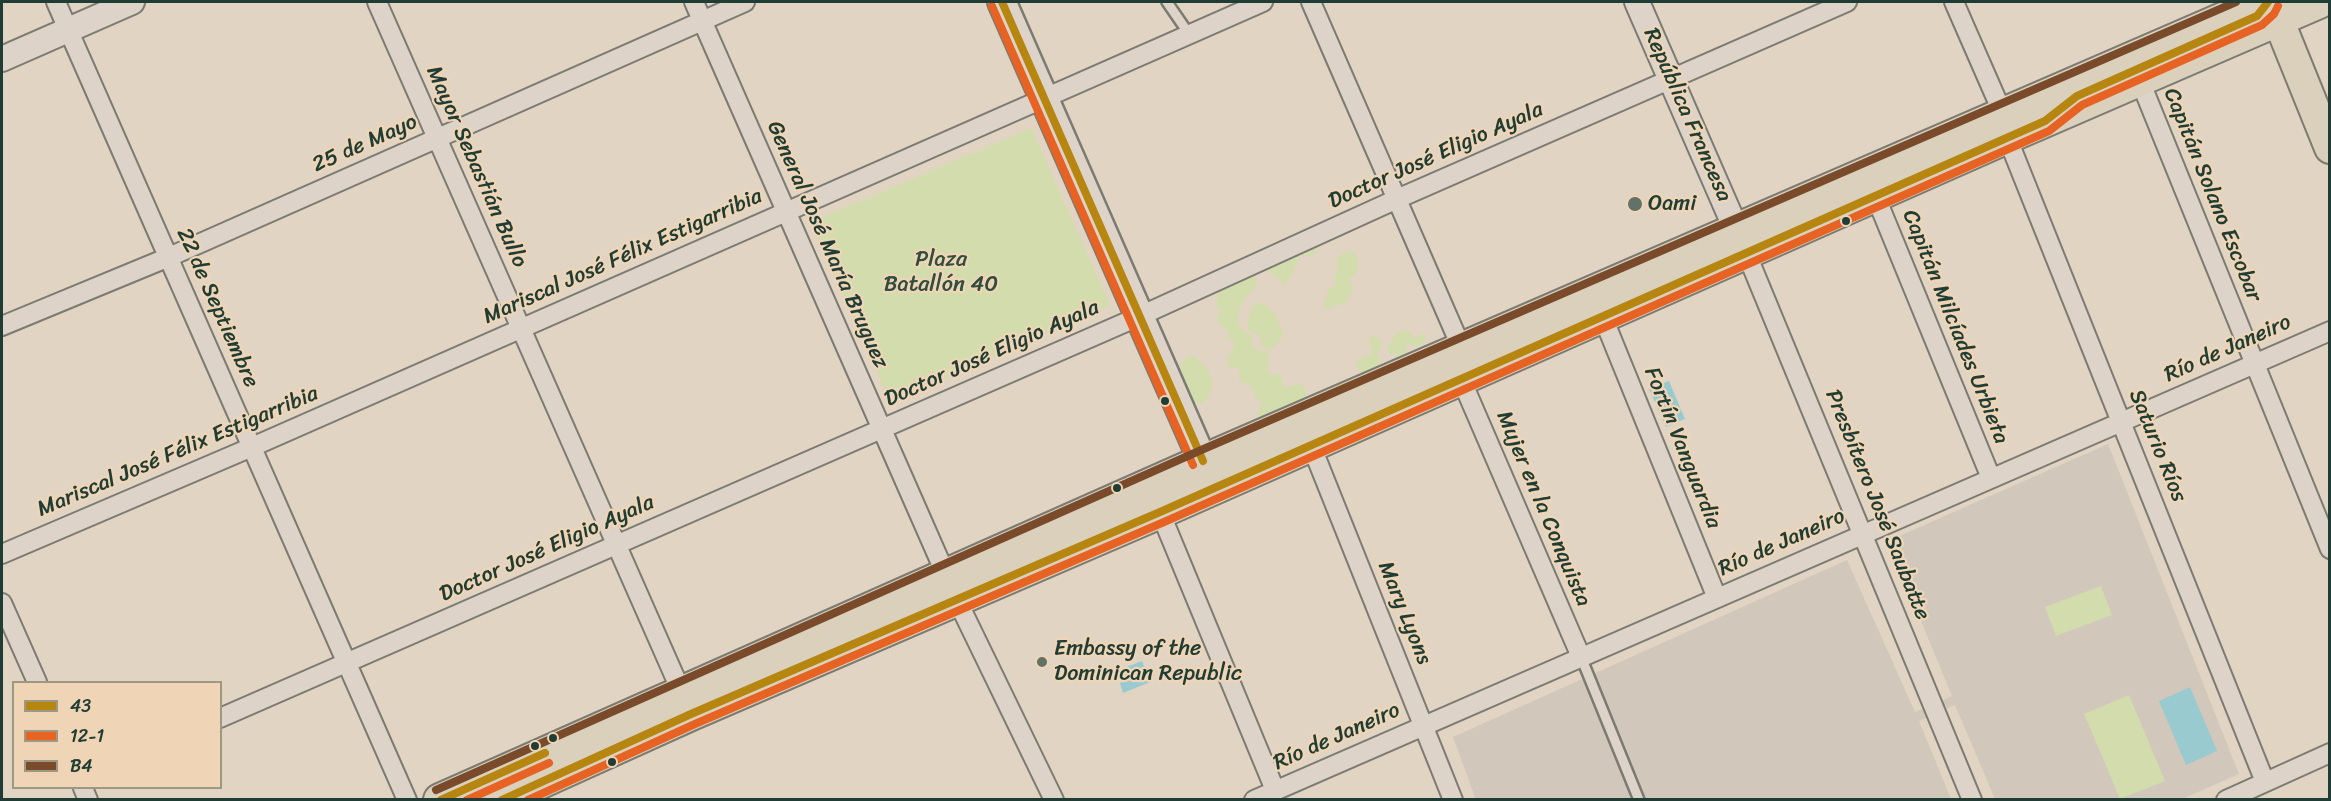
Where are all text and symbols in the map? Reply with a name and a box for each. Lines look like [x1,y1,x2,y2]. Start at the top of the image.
street label: República Francesa [1637,24,1737,206]
street label: Mayor Sebastián Bullo [420,62,532,272]
street label: Capitán Solano Escobar [2157,84,2267,306]
street label: Doctor José Eligio Ayala [1325,97,1547,215]
street label: 25 de Mayo [308,109,422,179]
street label: General José María Bruguez [760,117,894,373]
street label: Mariscal José Félix Estigarribia [479,183,767,331]
place label: Oami [1648,191,1696,217]
marker: Oami [1626,195,1644,213]
street label: Capitán Milcíades Urbieta [1896,206,2014,448]
unlabelled marker [1840,215,1852,227]
street label: 22 de Septiembre [170,224,264,392]
park label: Plaza Batallón 40 [884,247,998,298]
street label: Doctor José Eligio Ayala [881,295,1103,413]
street label: Río de Janeiro [2161,309,2295,389]
street label: Fortín Vanguardia [1638,363,1726,533]
street label: Mariscal José Félix Estigarribia [34,381,322,523]
street label: Presbítero José Saubatte [1819,386,1935,624]
street label: Saturio Ríos [2122,386,2192,506]
unlabelled marker [1159,395,1171,407]
street label: Mujer en la Conquista [1490,407,1596,611]
unlabelled marker [1111,482,1123,494]
street label: Doctor José Eligio Ayala [436,490,658,608]
street label: Río de Janeiro [1715,503,1849,583]
street label: Mary Lyons [1371,558,1437,668]
place label: Embassy of the Dominican Republic [1054,636,1242,688]
marker: Embassy of the Dominican Republic [1035,655,1049,669]
legend [12,681,222,789]
text: 43 [70,690,91,722]
street label: Río de Janeiro [1270,697,1404,777]
text: 12-1 [70,720,104,752]
unlabelled marker [547,732,559,744]
unlabelled marker [529,740,541,752]
text: B4 [70,750,93,782]
unlabelled marker [606,756,618,768]

